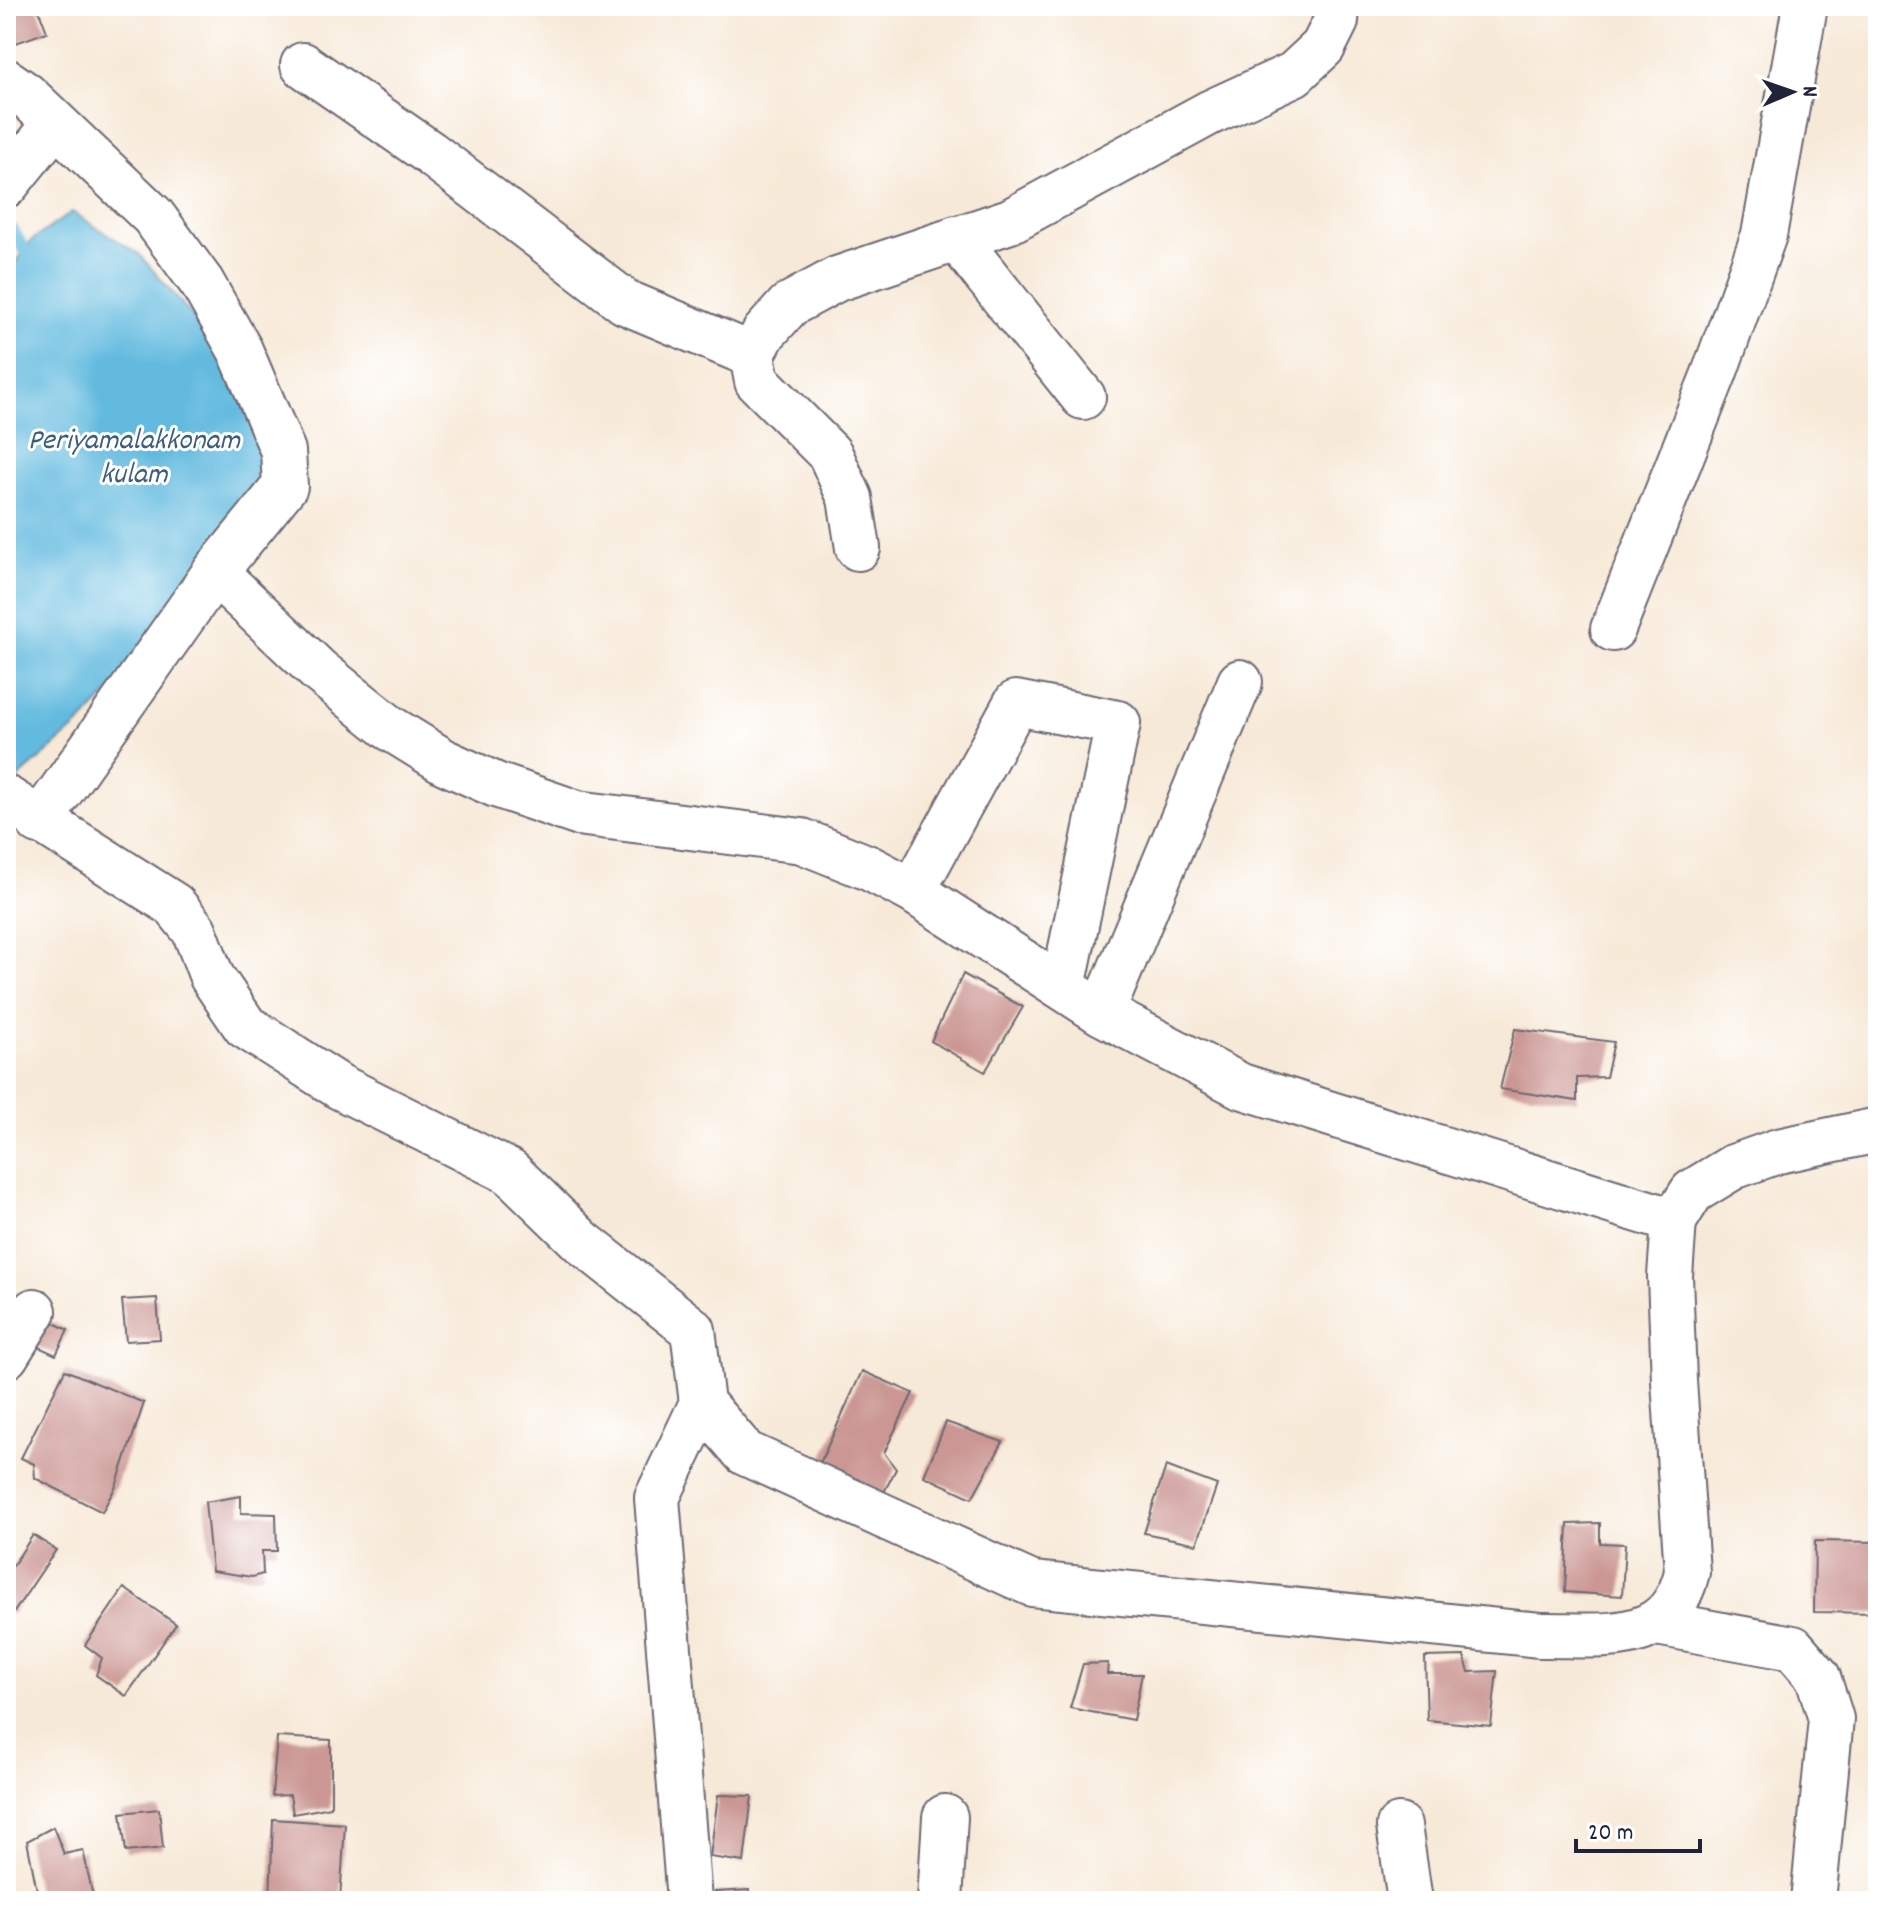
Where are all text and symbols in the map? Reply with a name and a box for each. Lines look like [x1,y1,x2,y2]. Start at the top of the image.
north arrow [1752,52,1832,132]
text: N [1793,85,1824,98]
water label: Periyamalakkonam kulam [28,421,240,498]
scale bar [1576,1803,1700,1853]
text: 20 m [1588,1817,1634,1851]

